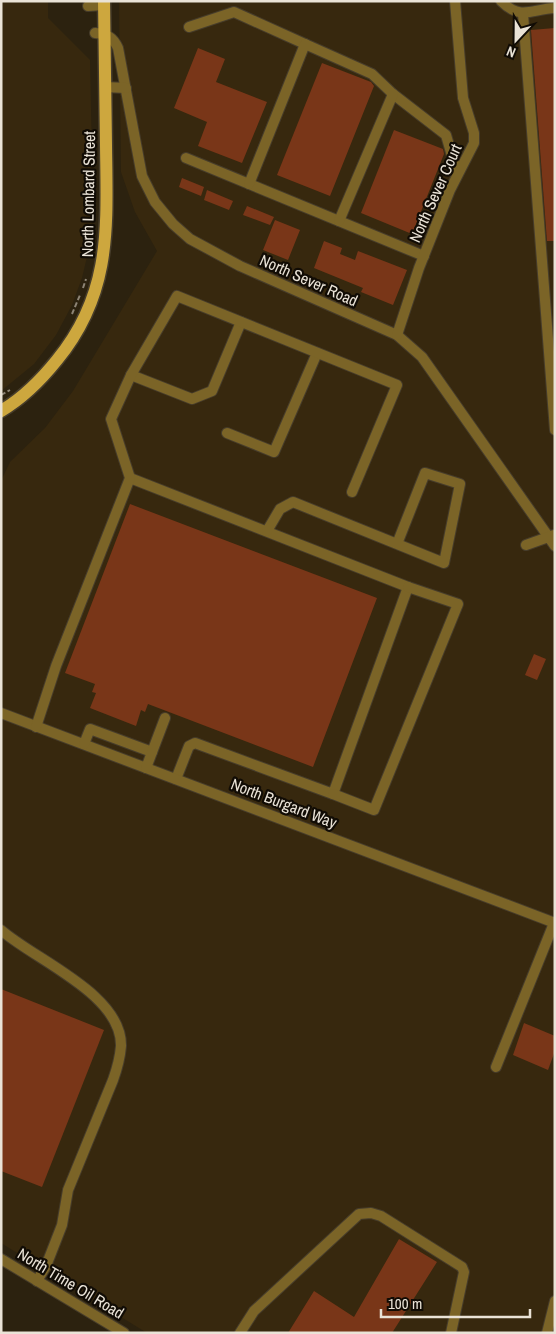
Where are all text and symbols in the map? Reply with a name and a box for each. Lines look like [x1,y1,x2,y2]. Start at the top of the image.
north arrow [491,15,541,65]
text: N [504,42,518,62]
street label: North Lombard Street [76,130,100,257]
street label: North Sever Court [403,140,467,246]
street label: North Sever Road [257,249,361,311]
street label: North Burgard Way [228,773,341,833]
street label: North Time Oil Road [14,1243,128,1323]
scale bar [381,1286,530,1318]
text: 100 m [388,1293,422,1314]

